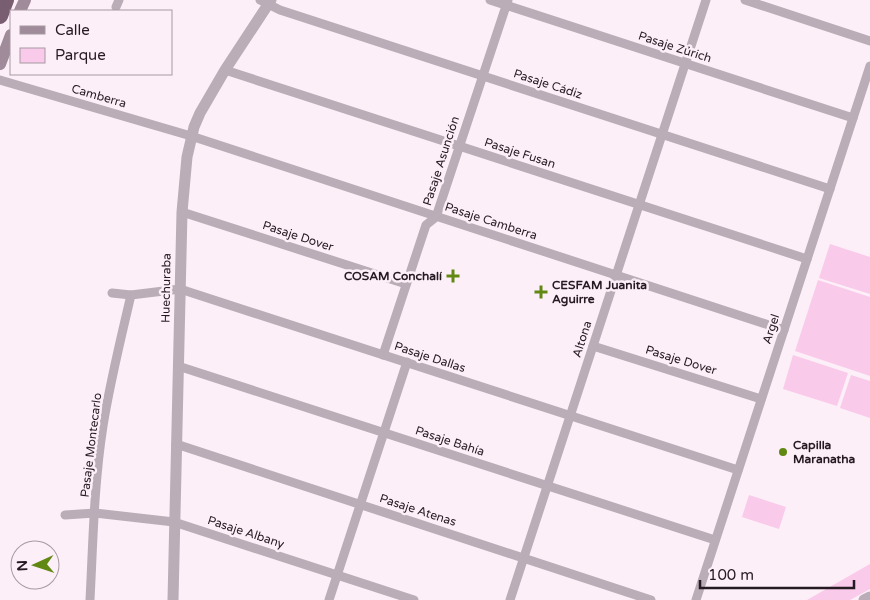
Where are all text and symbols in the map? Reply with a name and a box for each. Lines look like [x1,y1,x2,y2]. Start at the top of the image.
legend [10,10,172,75]
text: Calle [55,21,90,39]
street label: Pasaje Zúrich [637,29,713,65]
text: Parque [55,46,106,64]
street label: Pasaje Cádiz [512,66,584,102]
street label: Camberra [70,81,128,111]
street label: Pasaje Asunción [420,114,462,208]
street label: Pasaje Fusan [483,135,557,171]
street label: Pasaje Camberra [443,199,539,243]
street label: Pasaje Dover [261,218,336,254]
street label: Huechuraba [158,253,174,323]
place label: COSAM Conchalí [344,269,442,283]
marker: COSAM Conchalí [446,269,460,283]
place label: CESFAM Juanita Aguirre [552,278,647,307]
marker: CESFAM Juanita Aguirre [534,285,548,299]
street label: Argel [760,312,782,346]
street label: Altona [570,319,594,359]
street label: Pasaje Dallas [393,339,468,375]
street label: Pasaje Dover [644,343,719,378]
street label: Pasaje Montecarlo [78,392,104,498]
street label: Pasaje Bahía [414,423,486,459]
place label: Capilla Maranatha [793,438,855,466]
marker: Capilla Maranatha [777,446,789,458]
street label: Pasaje Atenas [378,491,458,529]
street label: Pasaje Albany [206,513,287,551]
north arrow [10,540,60,590]
scale bar [700,558,854,590]
text: N [14,560,31,572]
text: 100 m [708,566,754,584]

